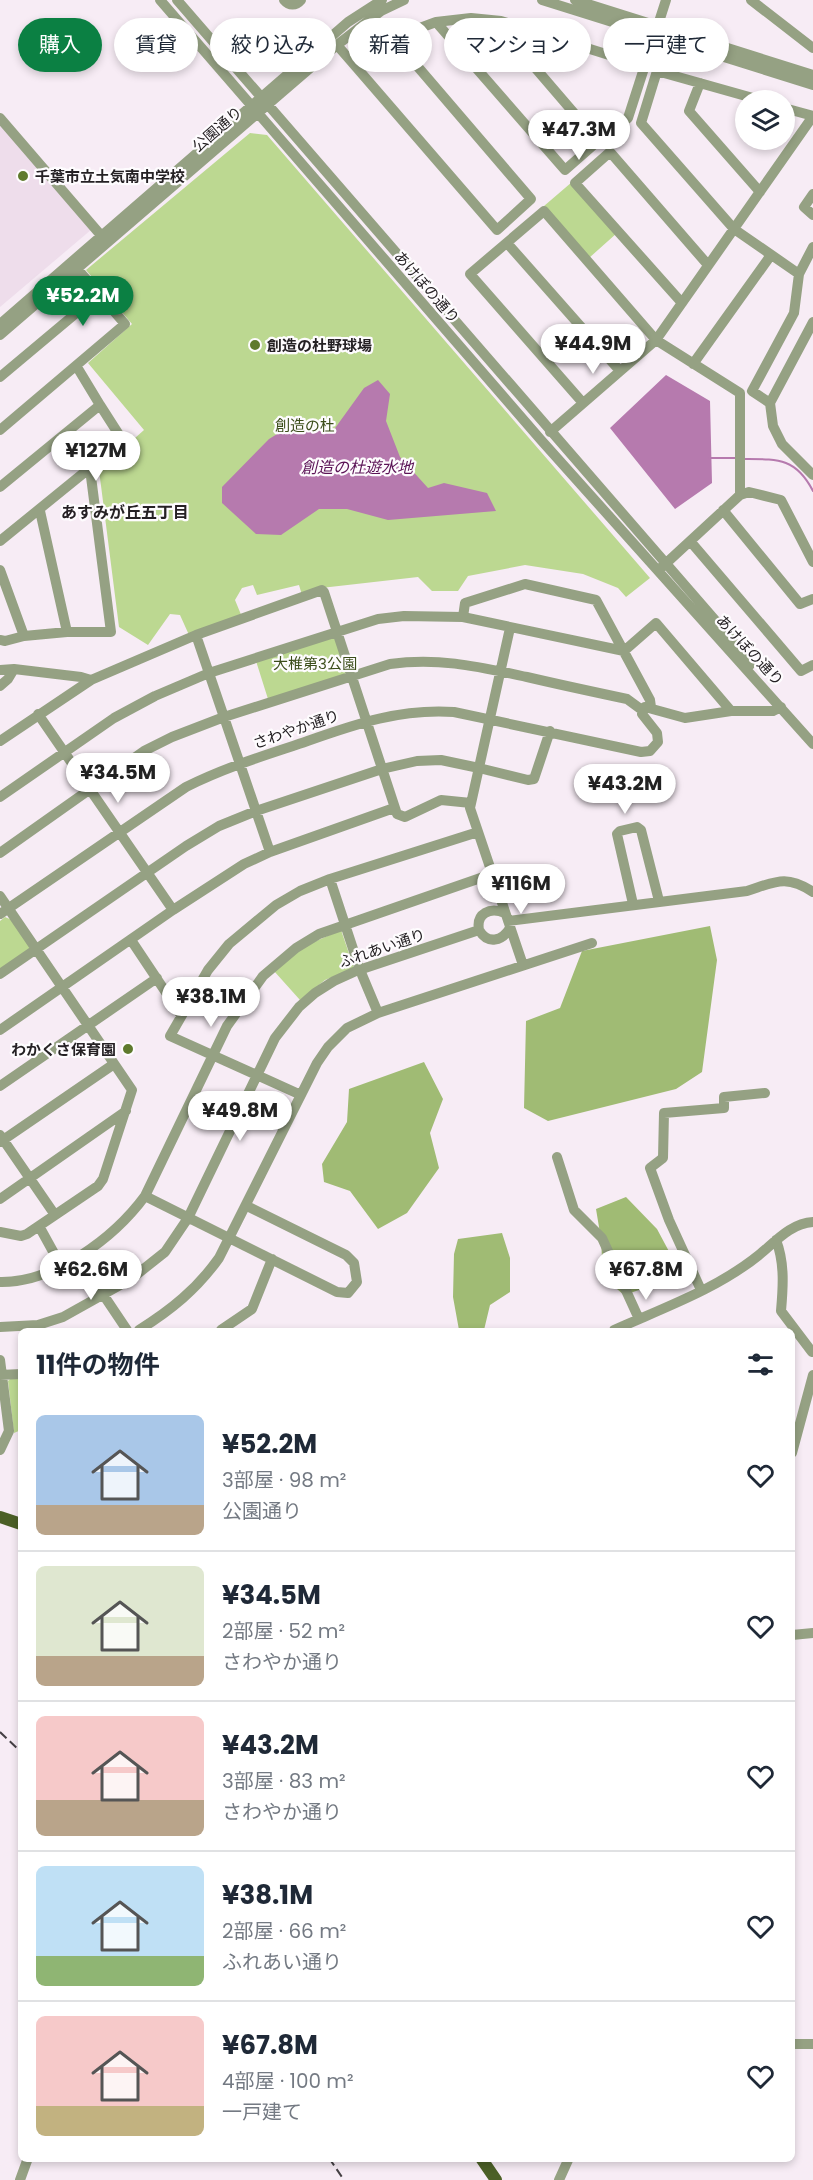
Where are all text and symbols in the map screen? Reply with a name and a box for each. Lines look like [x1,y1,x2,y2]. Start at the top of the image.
chip: 購入 [18,18,102,72]
chip: 賃貸 [114,18,198,72]
chip: 絞り込み [210,18,336,72]
chip: 新着 [348,18,432,72]
chip: マンション [444,18,591,72]
chip: 一戸建て [603,18,729,72]
map controls [735,90,795,150]
button: layers [735,90,795,150]
street label: 公園通り [187,101,247,157]
pin: ¥47.3M [530,110,628,161]
text: ¥47.3M [542,115,616,143]
place label: 千葉市立土気南中学校 [35,166,185,187]
marker: 千葉市立土気南中学校 [16,169,30,183]
street label: あけぼの通り [390,246,464,328]
pin: ¥52.2M [34,276,132,327]
text: ¥52.2M [46,281,120,309]
pin: ¥44.9M [544,324,642,375]
text: ¥44.9M [555,329,631,357]
place label: 創造の杜野球場 [267,335,372,356]
marker: 創造の杜野球場 [248,338,262,352]
park label: 創造の杜 [275,415,335,436]
pin: ¥127M [54,431,138,482]
text: ¥127M [65,436,127,464]
water label: 創造の杜遊水地 [301,456,415,479]
district label: あすみが丘五丁目 [61,501,189,524]
street label: あけぼの通り [712,610,788,690]
park label: 大椎第3公園 [273,653,357,674]
street label: さわやか通り [250,704,342,754]
pin: ¥34.5M [69,753,167,804]
text: ¥34.5M [80,758,156,786]
pin: ¥43.2M [576,764,674,815]
text: ¥43.2M [588,769,662,797]
pin: ¥116M [479,864,563,915]
text: ¥116M [491,869,551,897]
street label: ふれあい通り [336,923,428,973]
pin: ¥38.1M [162,977,260,1028]
text: ¥38.1M [176,982,246,1010]
place label: わかくさ保育園 [11,1039,116,1060]
marker: わかくさ保育園 [121,1042,135,1056]
pin: ¥49.8M [191,1091,289,1142]
text: ¥49.8M [202,1096,278,1124]
pin: ¥62.6M [42,1250,140,1301]
pin: ¥67.8M [597,1250,695,1301]
text: ¥62.6M [54,1255,128,1283]
text: ¥67.8M [609,1255,683,1283]
text: 11件の物件 [36,1347,160,1383]
icon: filters [744,1348,777,1381]
text: ¥52.2M [222,1426,317,1462]
icon: home [84,1439,156,1511]
icon: heart [744,1459,777,1492]
text: 3部屋 · 98 m² [222,1466,346,1494]
text: 公園通り [222,1497,302,1525]
text: ¥34.5M [222,1577,321,1613]
icon: home [84,1590,156,1662]
icon: heart [744,1610,777,1643]
text: 2部屋 · 52 m² [222,1617,345,1645]
text: さわやか通り [222,1648,342,1676]
text: ¥43.2M [222,1727,319,1763]
icon: home [84,1740,156,1812]
icon: heart [744,1760,777,1793]
text: 3部屋 · 83 m² [222,1767,346,1795]
text: さわやか通り [222,1798,342,1826]
text: ¥38.1M [222,1877,313,1913]
icon: home [84,1890,156,1962]
icon: heart [744,1910,777,1943]
text: 2部屋 · 66 m² [222,1917,346,1945]
text: ふれあい通り [222,1948,342,1976]
text: ¥67.8M [222,2027,318,2063]
icon: home [84,2040,156,2112]
icon: heart [744,2060,777,2093]
text: 4部屋 · 100 m² [222,2067,354,2095]
text: 一戸建て [222,2098,302,2126]

